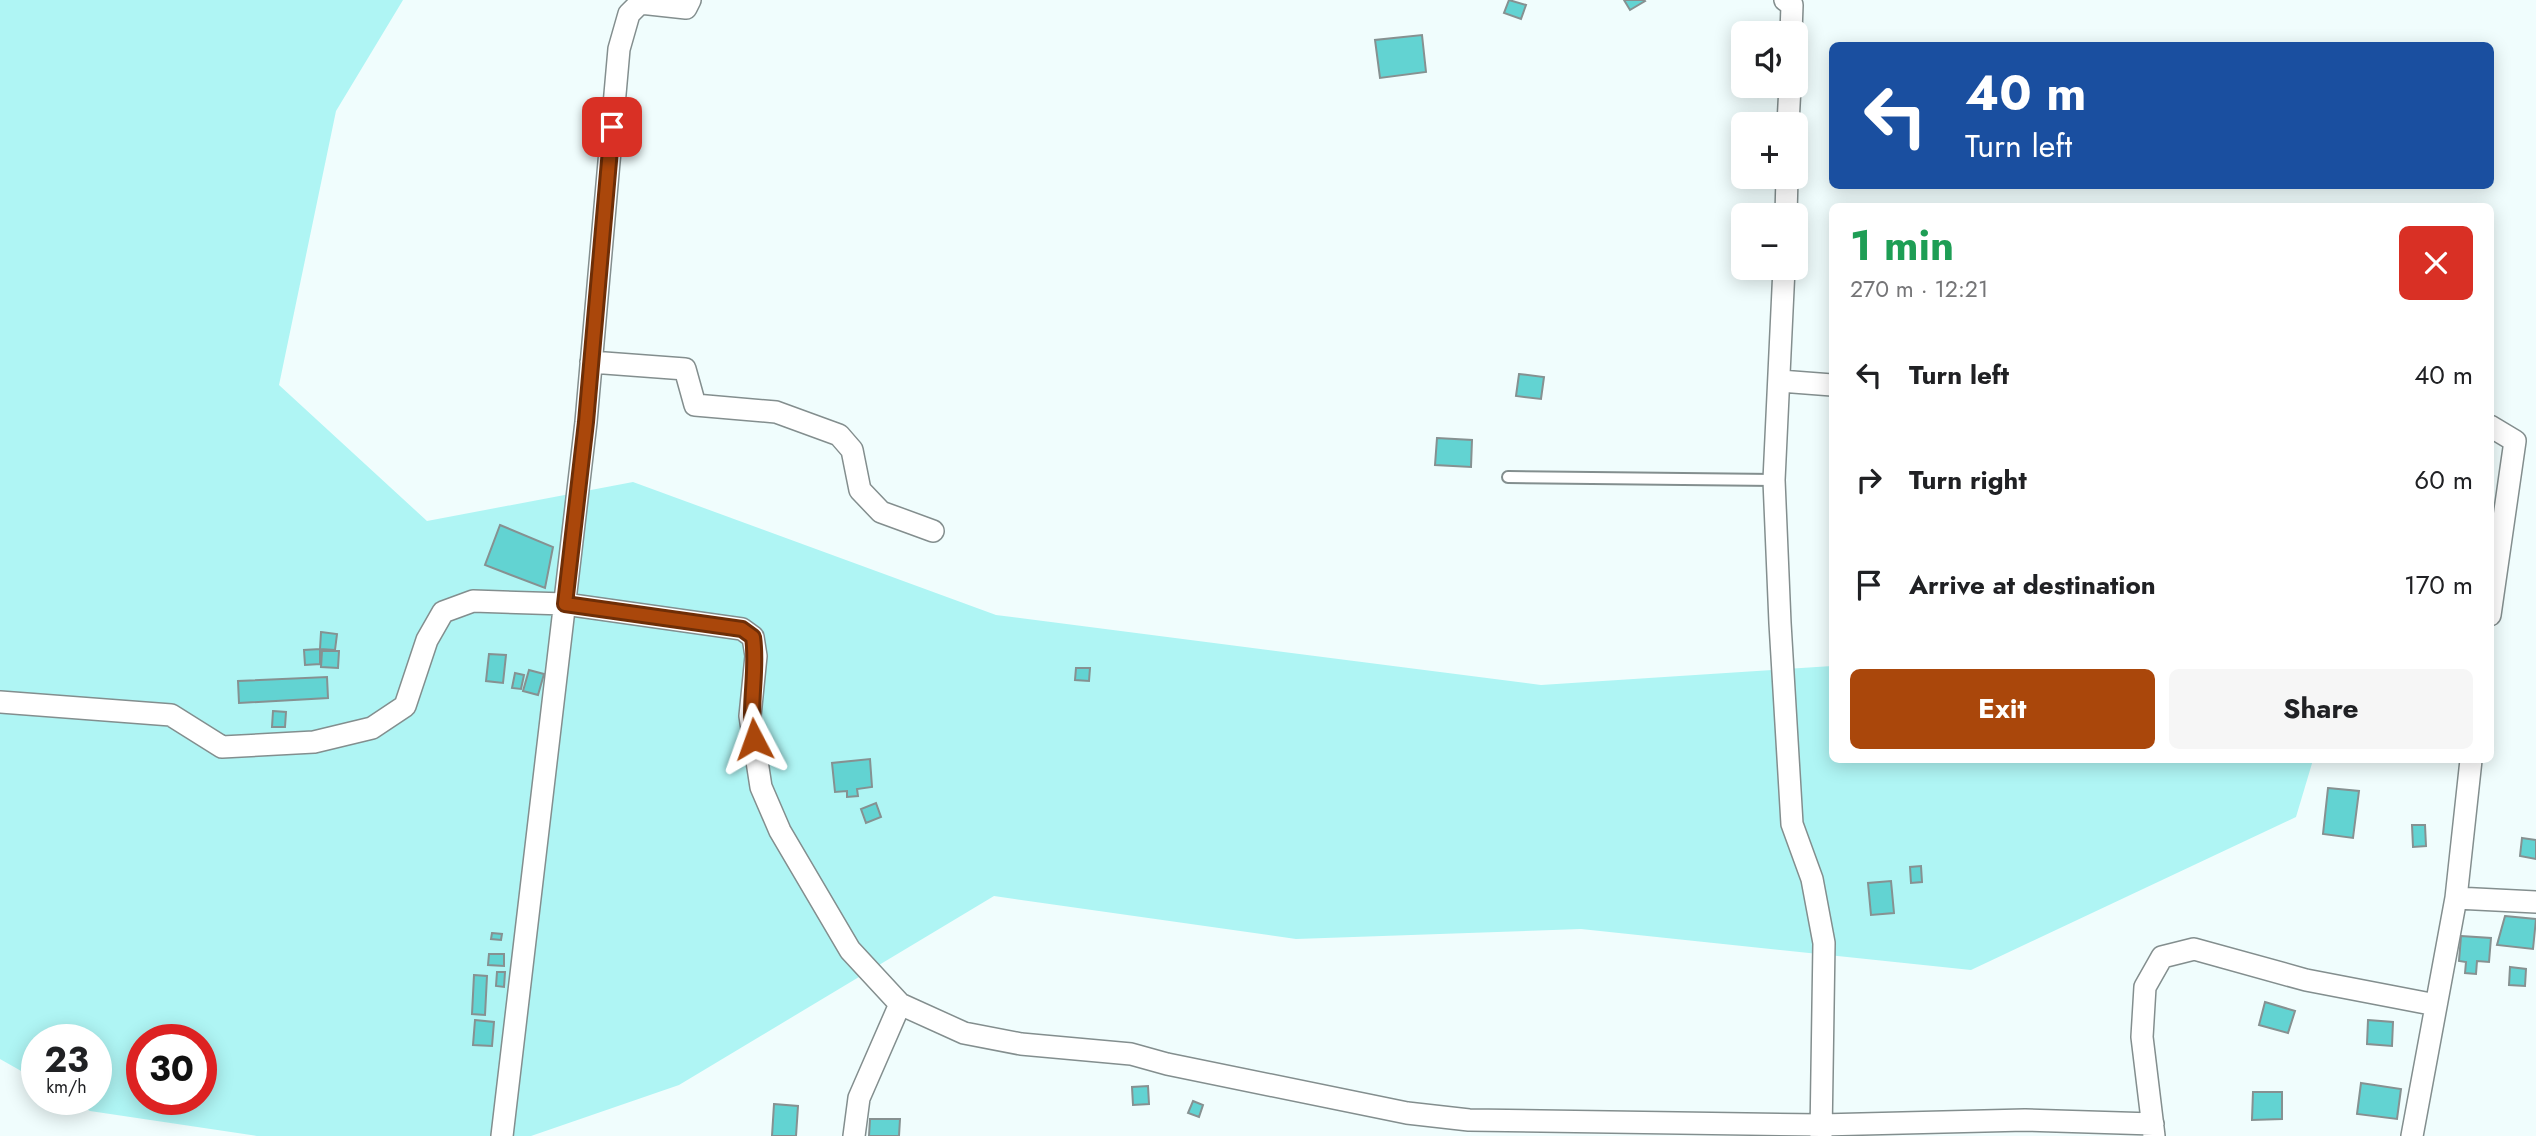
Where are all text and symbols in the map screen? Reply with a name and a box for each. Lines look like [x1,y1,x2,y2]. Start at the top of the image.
map controls [1731,21,1808,280]
button: sound [1731,21,1808,98]
text: 40 m [1965,58,2087,128]
icon: left [1850,70,1941,161]
pin [582,97,642,157]
icon: arrive [593,108,631,146]
button: + [1731,112,1808,189]
text: Turn left [1965,123,2072,169]
button: − [1731,203,1808,280]
text: 1 min [1850,215,1954,276]
button: close [2399,226,2473,300]
text: 270 m · 12:21 [1850,272,1988,306]
icon: left [1850,356,1888,394]
text: Turn left [1909,356,2009,394]
text: 40 m [2414,356,2473,394]
icon: right [1850,461,1888,499]
text: Turn right [1909,461,2027,499]
text: 60 m [2414,461,2473,499]
icon: arrive [1850,566,1888,604]
text: Arrive at destination [1909,566,2156,604]
text: 170 m [2404,566,2473,604]
button: Exit [1850,669,2155,749]
button: Share [2169,669,2473,749]
position arrow [717,702,791,776]
speed limit sign: 30 [126,1024,217,1115]
text: 23 [44,1035,89,1085]
text: km/h [46,1074,87,1100]

